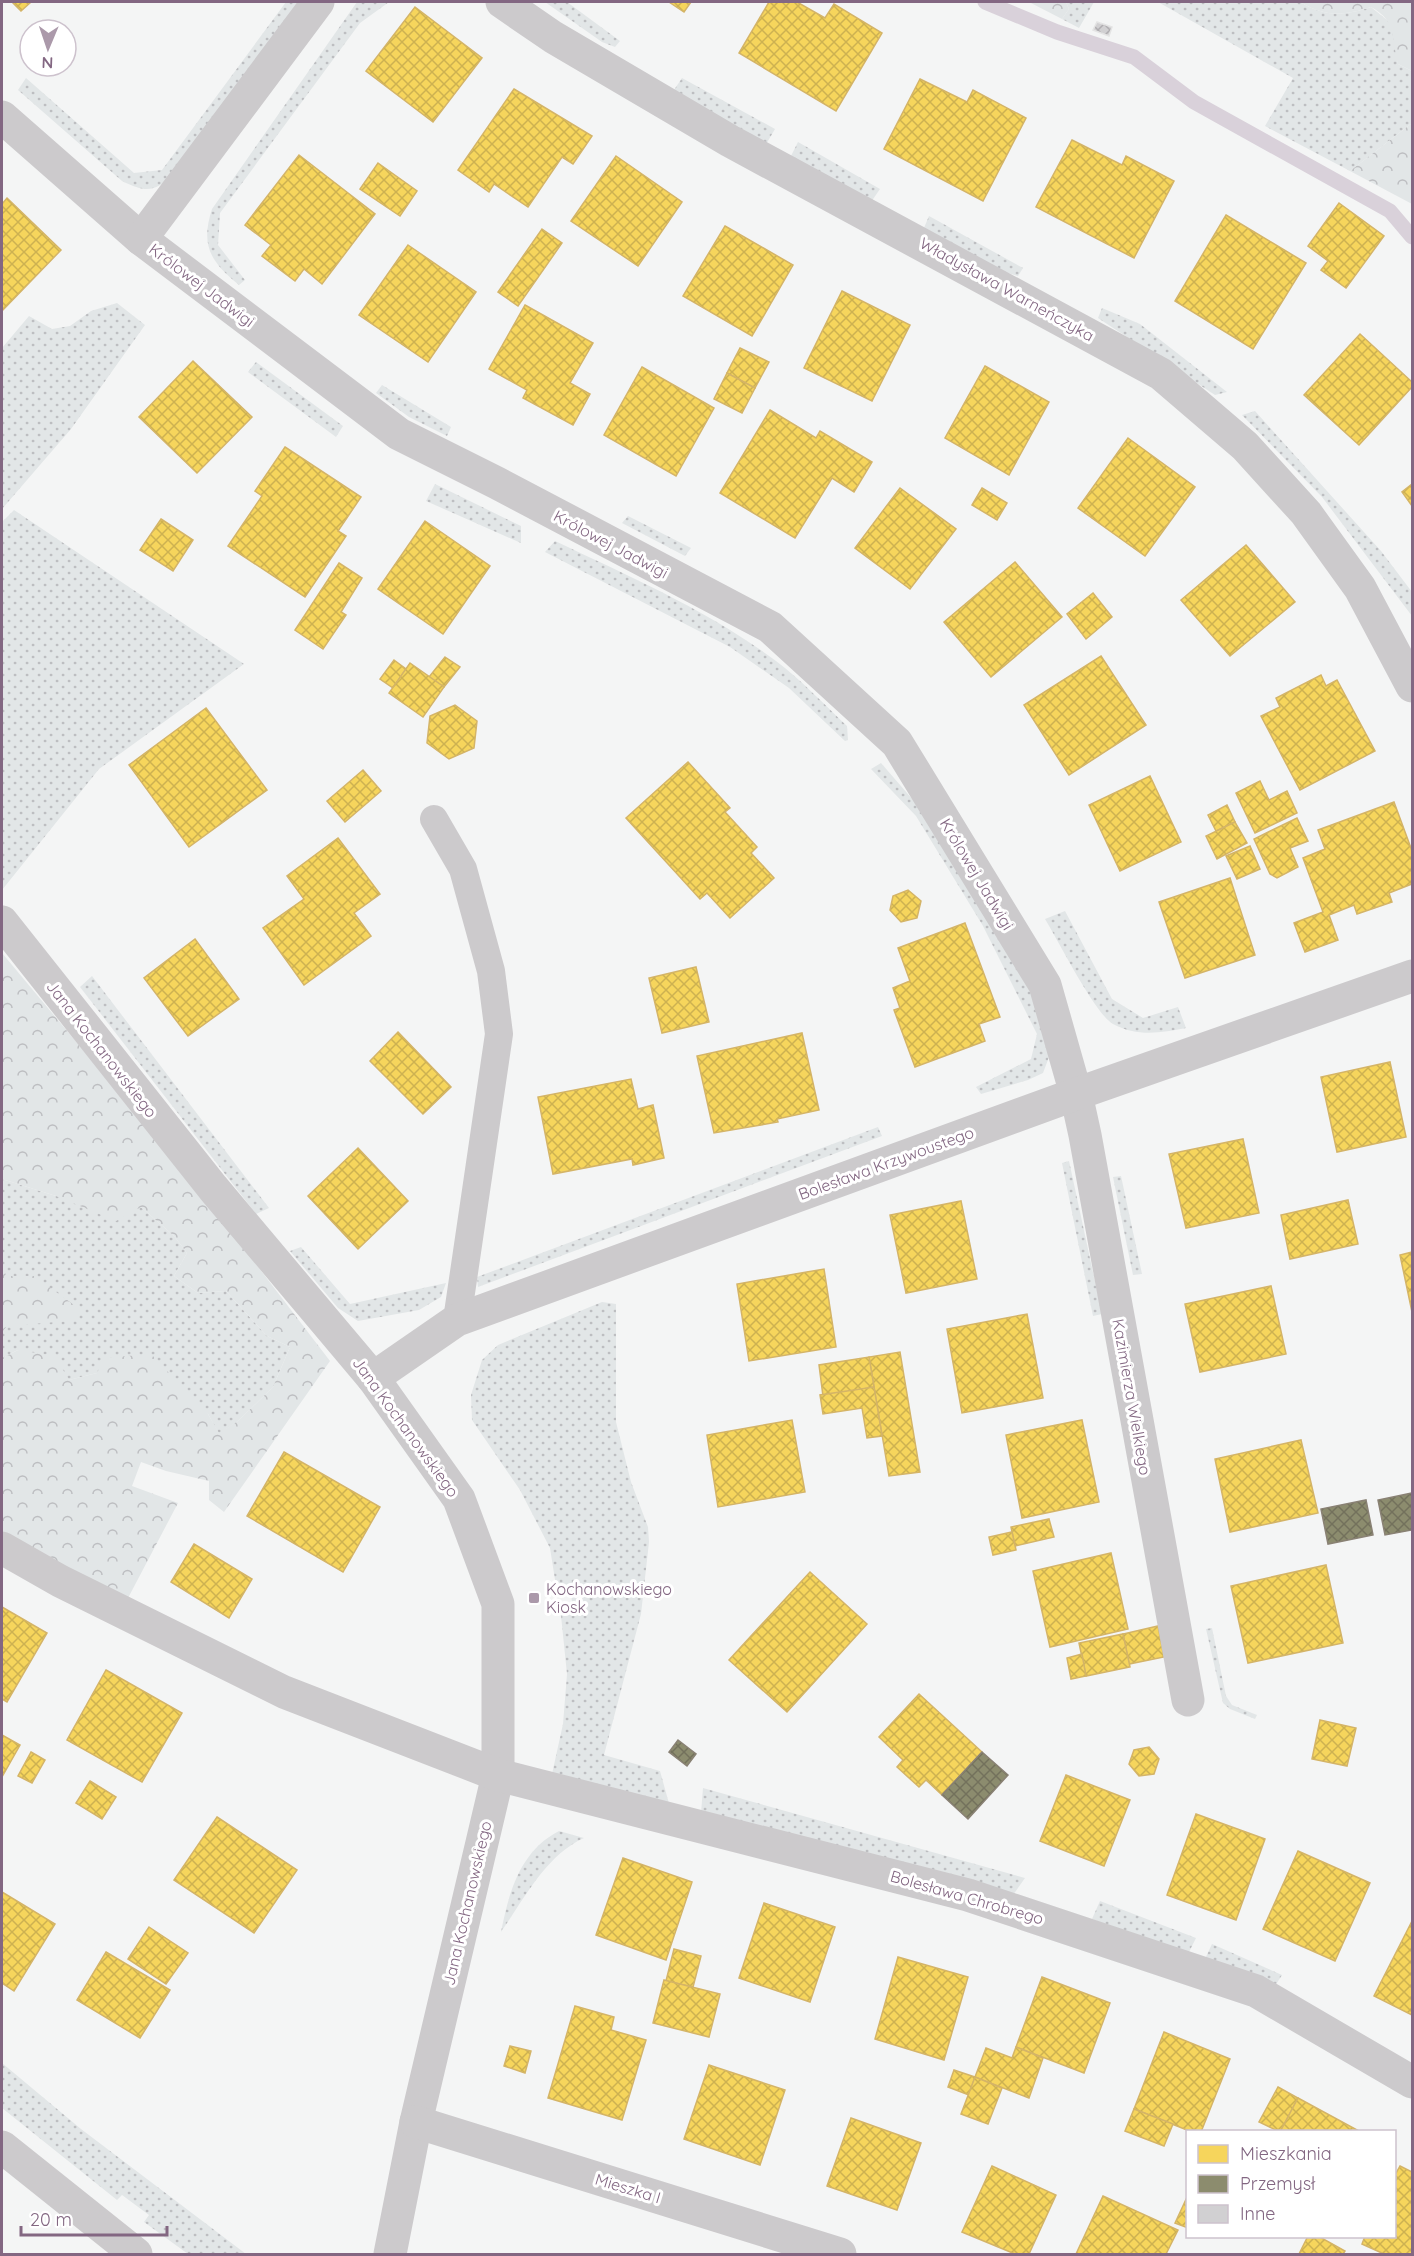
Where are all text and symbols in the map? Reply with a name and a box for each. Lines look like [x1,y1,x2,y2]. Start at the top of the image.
north arrow [18,18,78,78]
text: N [41,53,54,73]
street label: Władysława Warneńczyka [916,233,1098,345]
street label: Królowej Jadwigi [145,239,259,331]
street label: Królowej Jadwigi [550,505,672,583]
street label: Królowej Jadwigi [936,814,1018,934]
street label: Jana Kochanowskiego [42,977,162,1121]
street label: Bolesława Krzywoustego [796,1122,976,1204]
street label: Kazimierza Wielkiego [1108,1317,1156,1477]
street label: Jana Kochanowskiego [349,1353,463,1501]
place label: Kochanowskiego Kiosk [546,1579,672,1617]
marker: Kochanowskiego Kiosk [527,1591,541,1605]
street label: Jana Kochanowskiego [438,1819,496,1987]
street label: Bolesława Chrobrego [888,1866,1046,1928]
legend [1186,2130,1396,2238]
text: Mieszkania [1240,2142,1332,2165]
street label: Mieszka I [593,2169,663,2207]
text: Przemysł [1240,2172,1316,2195]
scale bar [21,2199,166,2237]
text: Inne [1240,2202,1275,2225]
text: 20 m [30,2208,72,2231]

